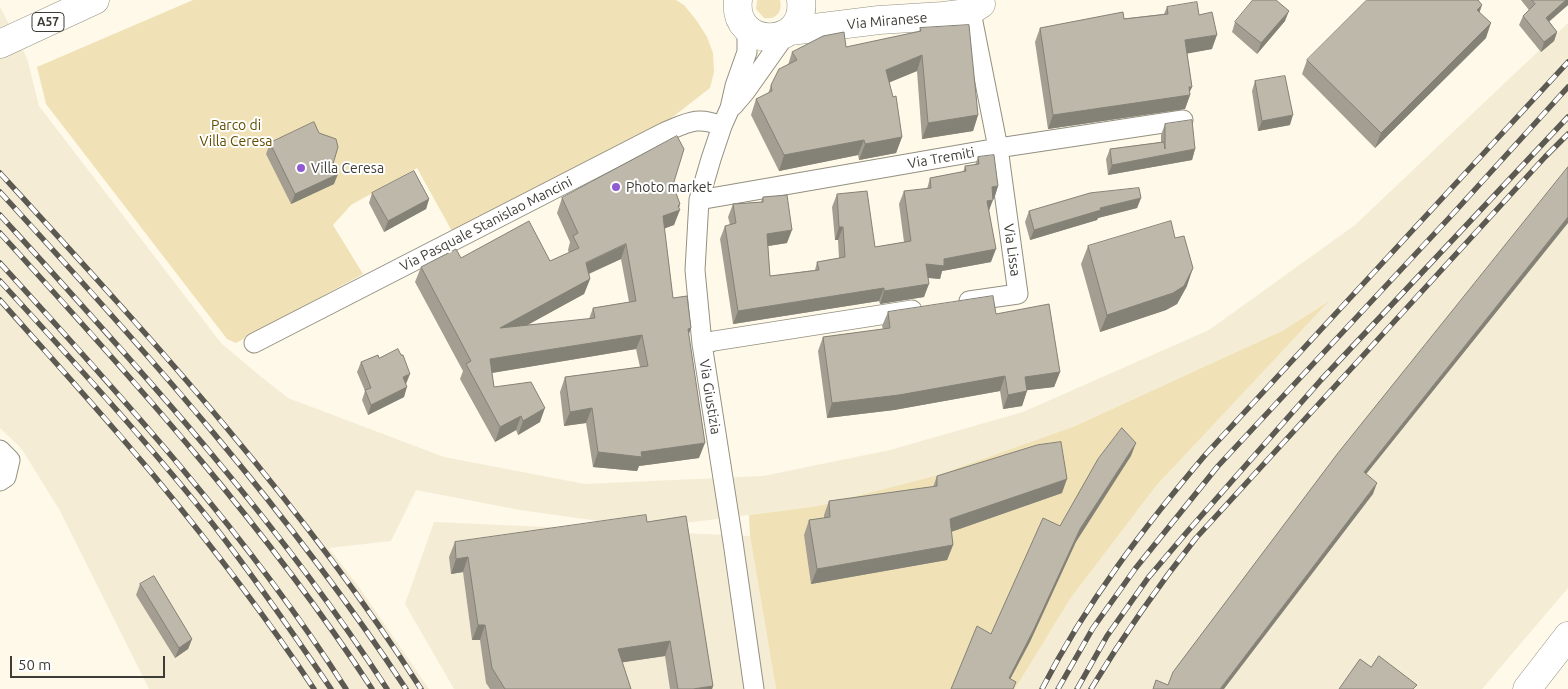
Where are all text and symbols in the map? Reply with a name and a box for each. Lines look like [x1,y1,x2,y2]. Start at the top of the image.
street label: Via Miranese [846,9,928,33]
road number: A57 [32,13,64,32]
park label: Parco di Villa Ceresa [199,117,273,150]
street label: Via Tremiti [906,144,976,172]
place label: Villa Ceresa [311,160,384,176]
marker: Villa Ceresa [295,162,307,174]
street label: Via Pasquale Stanislao Mancini [397,173,575,275]
place label: Photo market [626,179,712,195]
marker: Photo market [610,181,622,193]
street label: Via Lissa [1000,223,1024,277]
street label: Via Giustizia [696,358,724,436]
scale bar [12,646,168,678]
text: 50 m [18,656,51,673]

